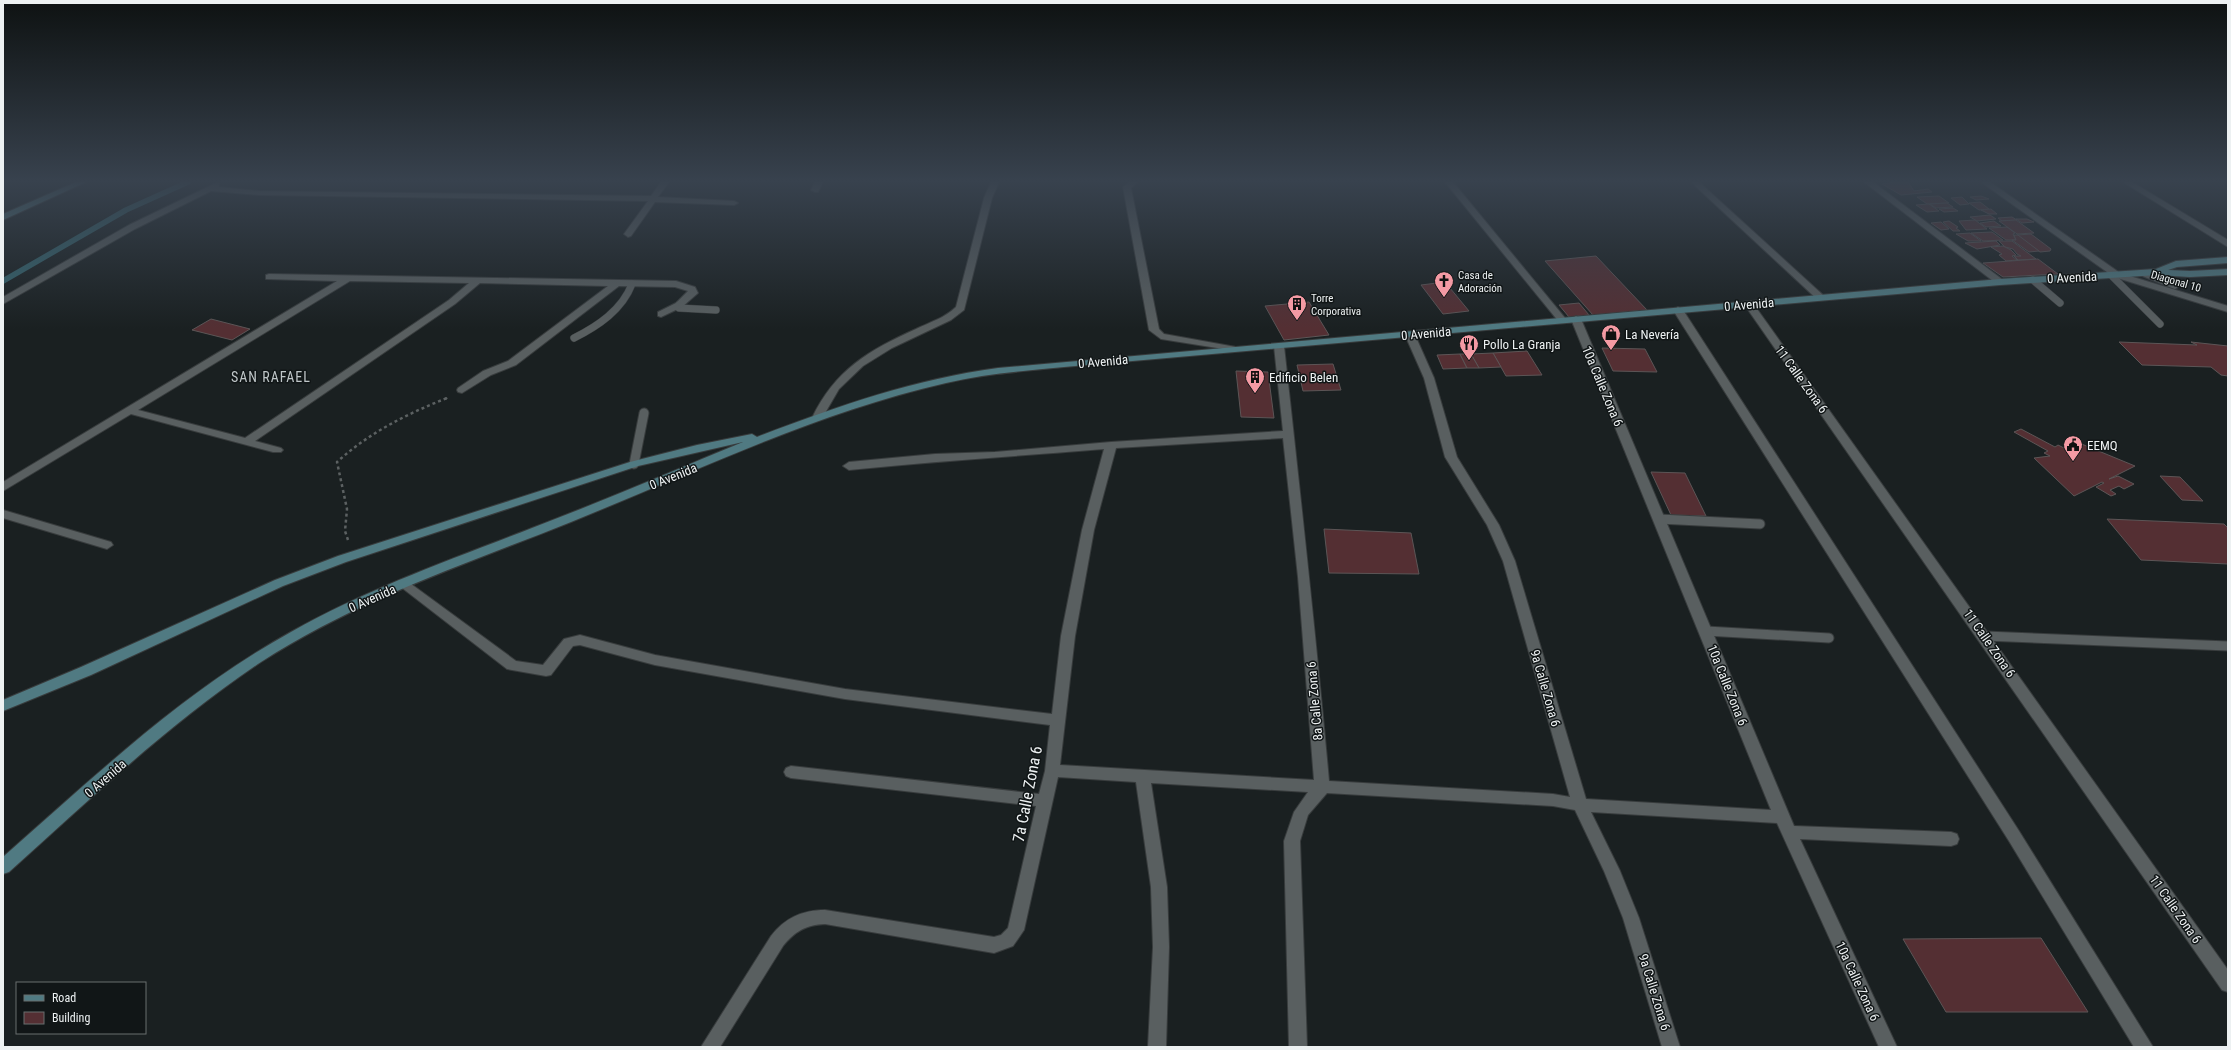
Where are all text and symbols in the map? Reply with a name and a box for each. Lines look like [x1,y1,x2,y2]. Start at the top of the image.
street label: Diagonal 10 [2149,268,2202,295]
place label: Casa de Adoración [1458,269,1502,295]
street label: 0 Avenida [2047,269,2097,286]
church icon: Casa de Adoración [1433,270,1455,298]
place label: Torre Corporativa [1311,292,1361,318]
building icon: Torre Corporativa [1286,293,1308,321]
street label: 0 Avenida [1723,295,1775,314]
shop icon: La Nevería [1600,323,1622,351]
street label: 0 Avenida [1400,324,1452,343]
place label: La Nevería [1625,327,1679,342]
restaurant icon: Pollo La Granja [1458,333,1480,361]
place label: Pollo La Granja [1483,337,1561,352]
street label: 11 Calle Zona 6 [1772,343,1831,416]
street label: 10a Calle Zona 6 [1579,344,1626,429]
street label: 0 Avenida [1077,352,1129,371]
building icon: Edificio Belen [1244,366,1266,394]
district label: SAN RAFAEL [231,369,311,385]
place label: Edificio Belen [1269,370,1338,385]
public building icon: EEMQ [2062,434,2084,462]
place label: EEMQ [2087,438,2118,453]
street label: 0 Avenida [647,460,699,493]
street label: 0 Avenida [346,581,398,615]
street label: 11 Calle Zona 6 [1961,606,2019,680]
street label: 10a Calle Zona 6 [1705,643,1751,728]
street label: 9a Calle Zona 6 [1527,648,1564,728]
street label: 8a Calle Zona 6 [1304,661,1325,741]
street label: 7a Calle Zona 6 [1009,744,1046,844]
street label: 0 Avenida [81,756,129,800]
street label: 11 Calle Zona 6 [2147,872,2205,946]
street label: 10a Calle Zona 6 [1833,939,1882,1023]
street label: 9a Calle Zona 6 [1636,952,1673,1032]
legend [16,982,146,1034]
text: Road [52,991,76,1005]
text: Building [52,1011,90,1025]

